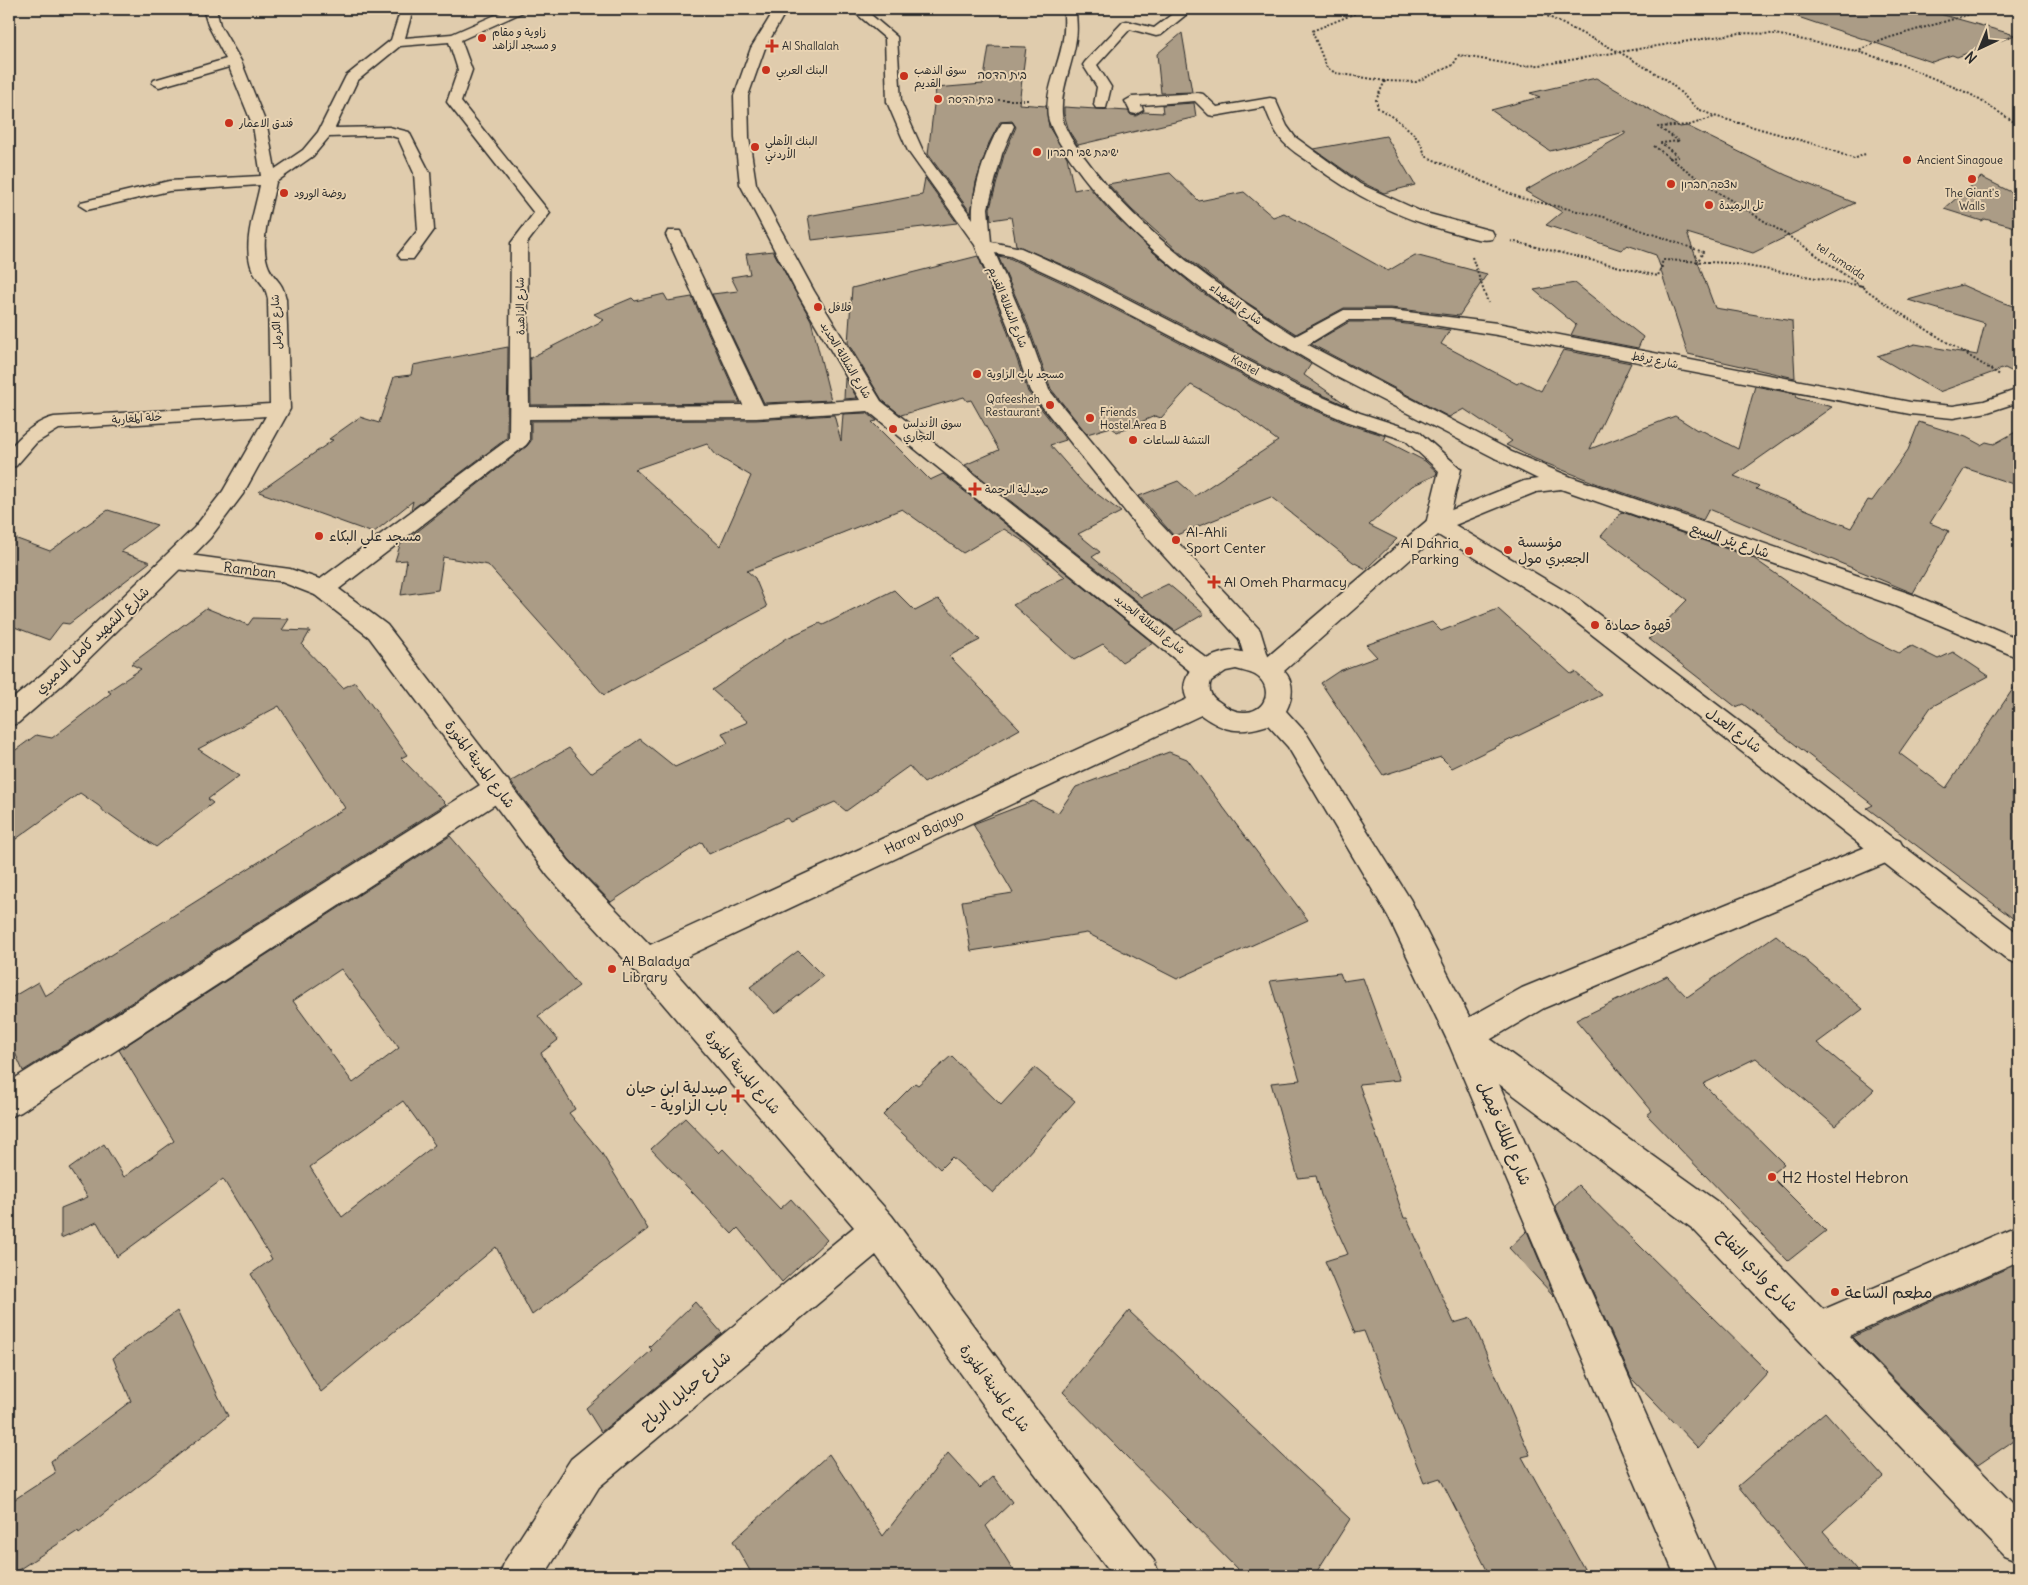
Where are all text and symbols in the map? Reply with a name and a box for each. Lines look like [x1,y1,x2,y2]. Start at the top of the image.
north arrow [1956,22,2006,72]
place label: زاوية و مقام و مسجد الزاهد [492,25,557,52]
marker: زاوية و مقام و مسجد الزاهد [476,32,488,44]
place label: Al Shallalah [782,39,839,53]
marker: Al Shallalah [766,40,778,52]
text: N [1961,48,1981,67]
place label: البنك العربي [776,63,828,81]
place label: سوق الذهب القديم [914,63,967,92]
marker: البنك العربي [760,64,772,76]
district label: בית הדסה [977,67,1027,82]
marker: سوق الذهب القديم [898,70,910,82]
place label: בית הדסה [948,92,994,106]
marker: בית הדסה [932,93,944,105]
place label: فندق الاعمار [238,116,293,130]
marker: فندق الاعمار [223,117,235,129]
place label: البنك الأهلي الأردني [765,134,817,165]
marker: البنك الأهلي الأردني [749,141,761,153]
place label: ישיבת שבי חברון [1047,145,1119,159]
marker: ישיבת שבי חברון [1031,146,1043,158]
place label: Ancient Sinagoue [1917,153,2003,167]
marker: Ancient Sinagoue [1901,154,1913,166]
marker: The Giant's Walls [1966,173,1978,185]
place label: מצפה חברון [1681,177,1738,191]
marker: מצפה חברון [1665,178,1677,190]
place label: روضة الورود [294,186,346,201]
place label: The Giant's Walls [1945,186,1999,213]
marker: روضة الورود [278,187,290,199]
place label: تل الرميدة [1719,198,1764,212]
marker: تل الرميدة [1703,199,1715,211]
street label: tel rumaida [1814,239,1868,283]
street label: شارع الشلالة القديم [983,264,1031,351]
street label: شارع الزاهدة [512,277,530,335]
street label: شارع الشهداء [1206,280,1265,329]
street label: شارع الكرمل [268,294,286,350]
place label: فلافل [828,300,852,314]
marker: فلافل [812,301,824,313]
street label: شارع الشلالة الجديد [816,319,875,402]
street label: شارع ترفط [1630,349,1680,373]
street label: Kastel [1228,352,1262,378]
place label: مسجد باب الزاوية [987,367,1064,382]
marker: مسجد باب الزاوية [971,368,983,380]
place label: Qafeesheh Restaurant [985,392,1040,419]
marker: Qafeesheh Restaurant [1044,399,1056,411]
place label: Friends Hostel.Area B [1100,405,1167,432]
street label: خلة المغاربة [111,409,163,428]
marker: Friends Hostel.Area B [1084,412,1096,424]
place label: سوق الأندلس التجاري [903,416,962,445]
marker: سوق الأندلس التجاري [887,423,899,435]
place label: النتشة للساعات [1143,433,1210,447]
marker: النتشة للساعات [1127,434,1139,446]
place label: صيدلية الرحمة [985,482,1048,496]
marker: صيدلية الرحمة [969,483,981,495]
street label: شارع بئر السبع [1687,518,1772,564]
place label: Al-Ahli Sport Center [1186,523,1266,557]
place label: مسجد علي البكاء [329,527,421,549]
marker: مسجد علي البكاء [313,530,325,542]
place label: مؤسسة الجعبري مول [1518,533,1589,569]
marker: Al-Ahli Sport Center [1170,534,1182,546]
place label: Al Dahria Parking [1401,534,1459,568]
marker: مؤسسة الجعبري مول [1502,544,1514,556]
marker: Al Dahria Parking [1463,545,1475,557]
street label: Ramban [223,558,277,582]
place label: Al Omeh Pharmacy [1224,573,1347,591]
marker: Al Omeh Pharmacy [1208,576,1220,588]
street label: شارع الشهيد كامل الدميري [31,582,154,699]
street label: شارع الشلالة الجديد [1110,591,1188,658]
place label: قهوة حمادة [1605,616,1671,635]
marker: قهوة حمادة [1589,619,1601,631]
street label: شارع العدل [1702,703,1765,758]
street label: شارع المدينة المنورة [440,716,519,812]
street label: Harav Bajayo [881,806,967,858]
place label: Al Baladya Library [622,952,690,986]
marker: Al Baladya Library [606,963,618,975]
street label: شارع المدينة المنورة [701,1026,784,1118]
place label: صيدلية ابن حيان - باب الزاوية [626,1077,728,1115]
street label: شارع الملك فيصل [1472,1078,1536,1189]
marker: صيدلية ابن حيان - باب الزاوية [732,1090,744,1102]
place label: H2 Hostel Hebron [1782,1167,1909,1187]
marker: H2 Hostel Hebron [1766,1171,1778,1183]
street label: شارع وادي التفاح [1712,1224,1803,1317]
place label: مطعم الساعة [1845,1282,1933,1305]
marker: مطعم الساعة [1829,1286,1841,1298]
street label: شارع المدينة المنورة [955,1340,1034,1436]
street label: شارع حبايل الرياح [636,1346,736,1435]

